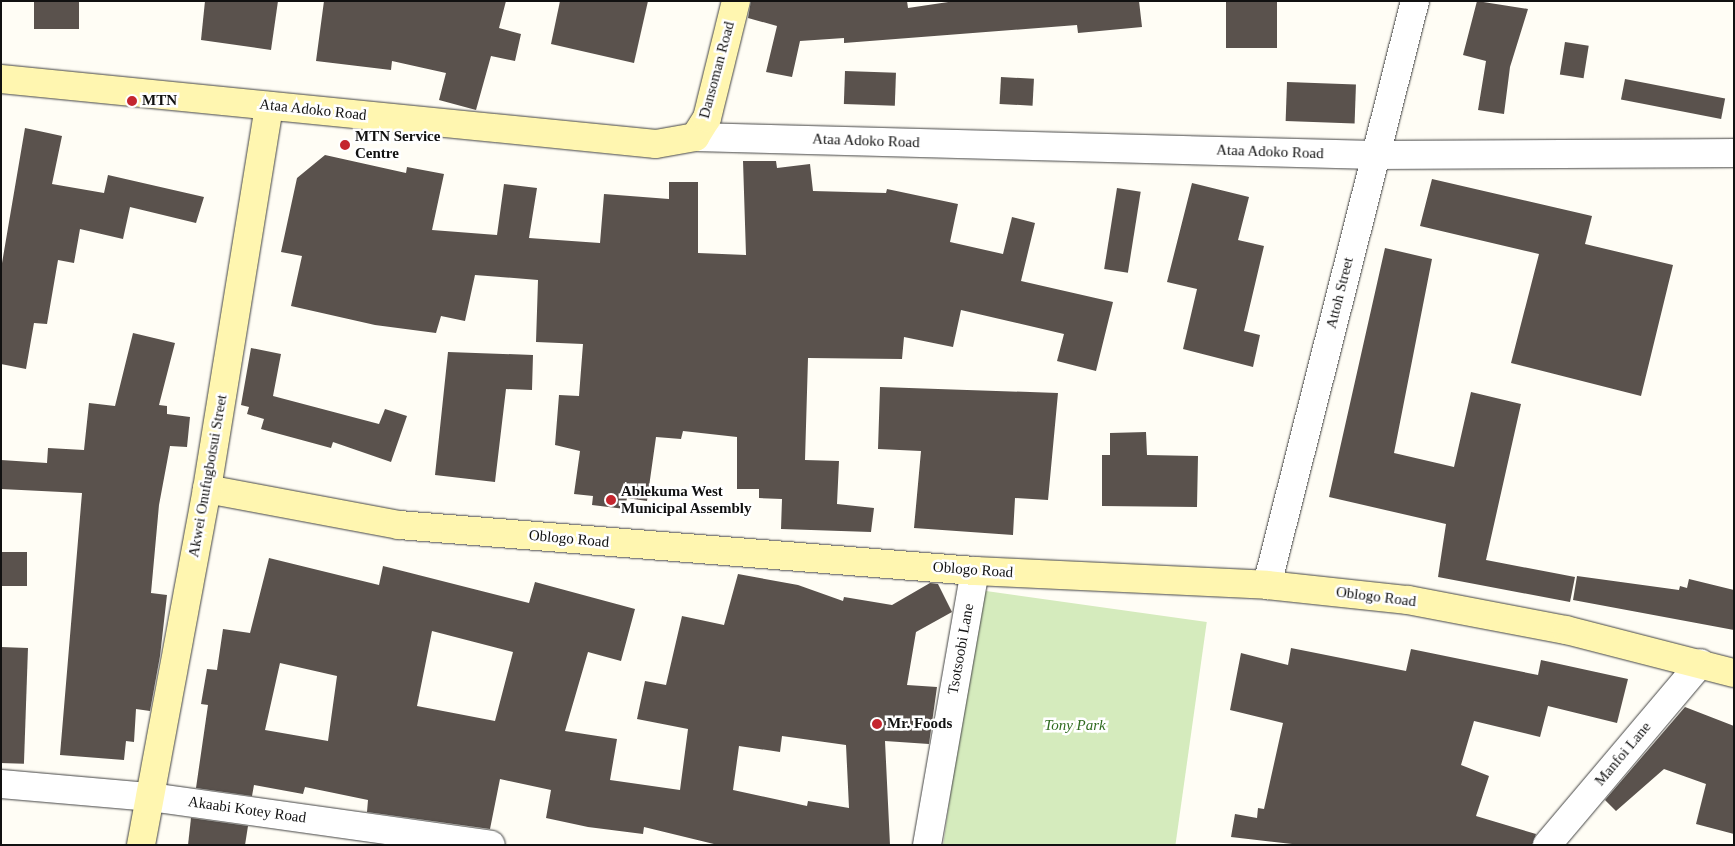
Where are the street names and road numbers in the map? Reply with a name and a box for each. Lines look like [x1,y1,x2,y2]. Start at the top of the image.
street label: Dansoman Road [695,20,739,120]
street label: Ataa Adoko Road [258,95,368,125]
street label: Ataa Adoko Road [812,130,920,152]
street label: Ataa Adoko Road [1216,141,1324,163]
street label: Attoh Street [1322,255,1358,331]
street label: Akwei Onufugbotsui Street [185,393,231,559]
street label: Oblogo Road [528,527,610,551]
street label: Oblogo Road [932,558,1014,582]
street label: Oblogo Road [1335,583,1417,611]
street label: Tsotsoobi Lane [944,602,978,696]
street label: Manfoi Lane [1591,718,1655,790]
street label: Akaabi Kotey Road [187,793,307,827]

